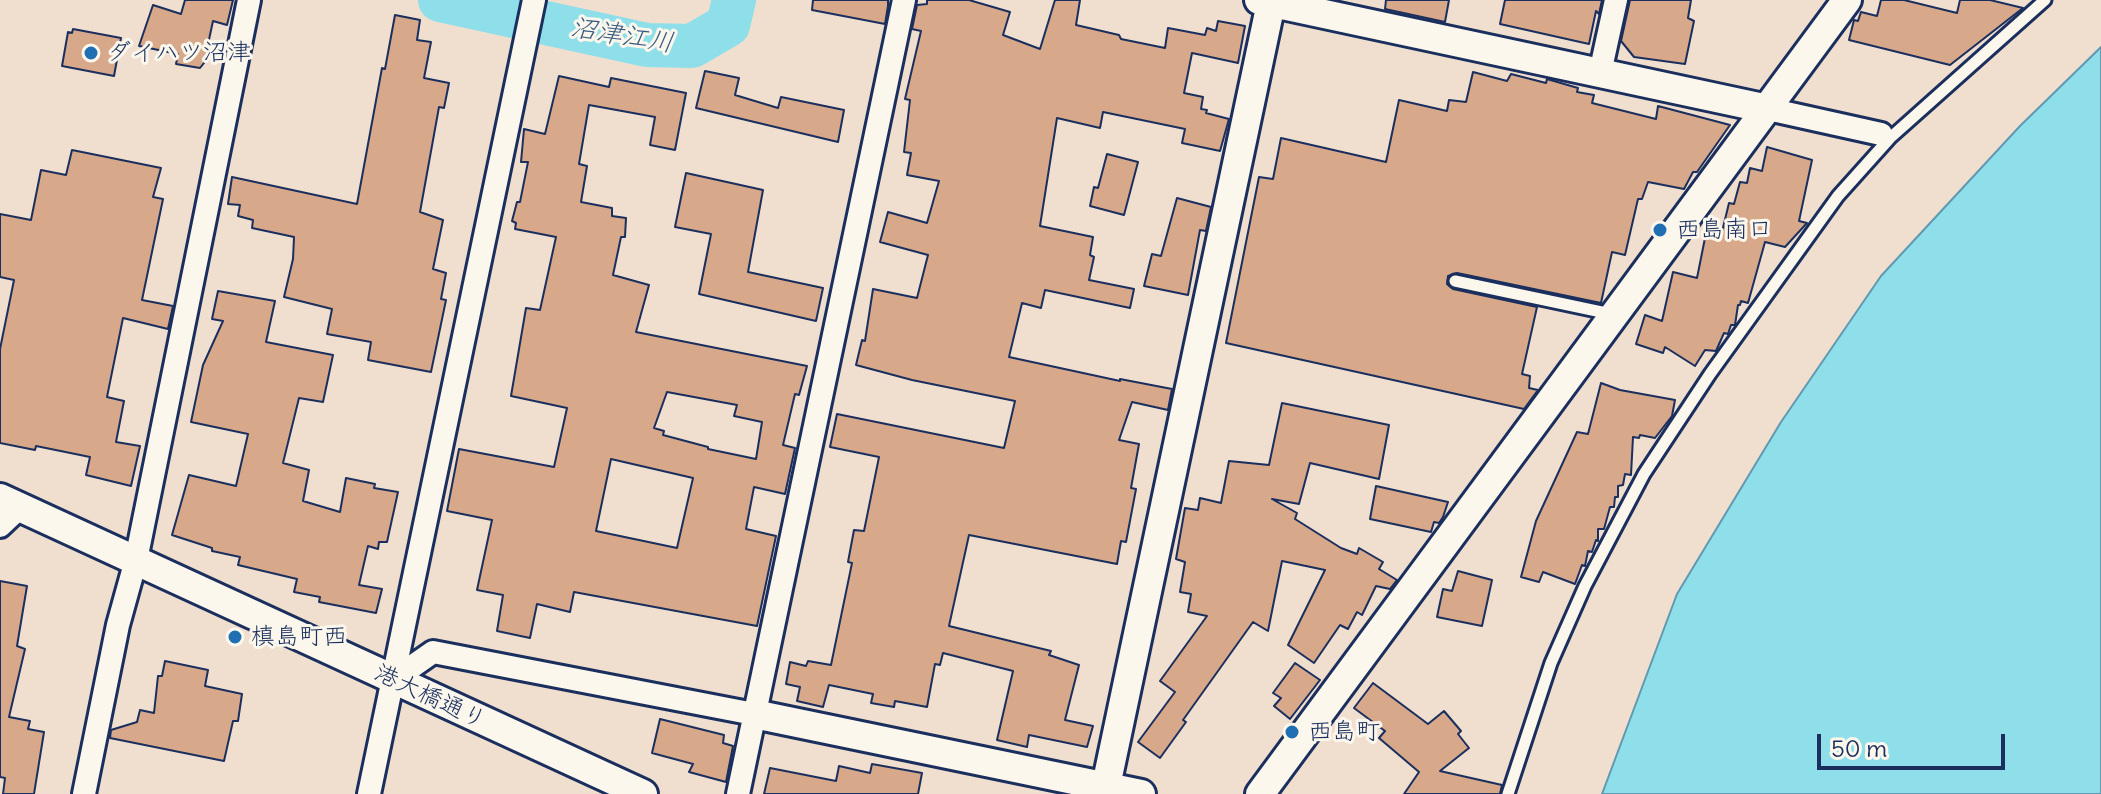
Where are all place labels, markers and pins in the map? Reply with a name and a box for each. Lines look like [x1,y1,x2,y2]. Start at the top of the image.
place label: ダイハツ沼津 [107,39,251,67]
marker: ダイハツ沼津 [82,44,100,62]
place label: 西島南口 [1676,216,1772,244]
marker: 西島南口 [1651,221,1669,239]
place label: 槙島町西 [251,623,347,651]
marker: 槙島町西 [226,628,244,646]
place label: 西島町 [1308,718,1380,746]
marker: 西島町 [1283,723,1301,741]

